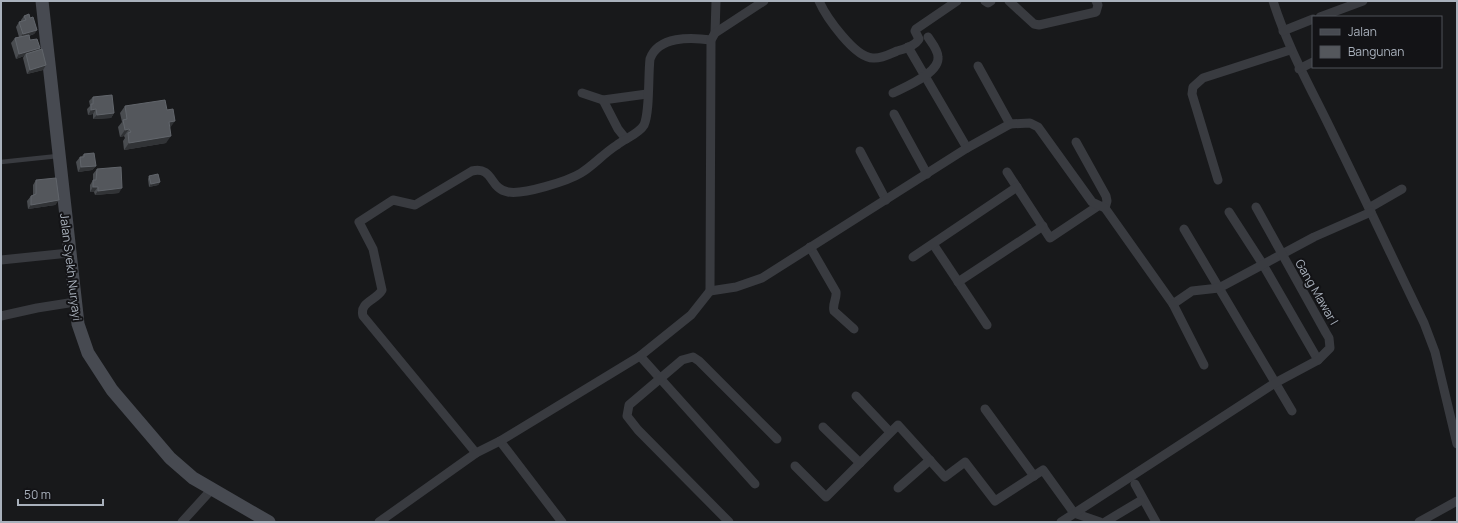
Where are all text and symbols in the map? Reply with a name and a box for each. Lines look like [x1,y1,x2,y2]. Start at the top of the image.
legend [1312,16,1442,68]
text: Jalan [1348,23,1377,40]
text: Bangunan [1348,43,1404,60]
street label: Jalan Syekh Nuryayi [56,212,86,322]
street label: Gang Mawar I [1291,256,1343,328]
scale bar [18,481,103,507]
text: 50 m [24,486,51,503]

